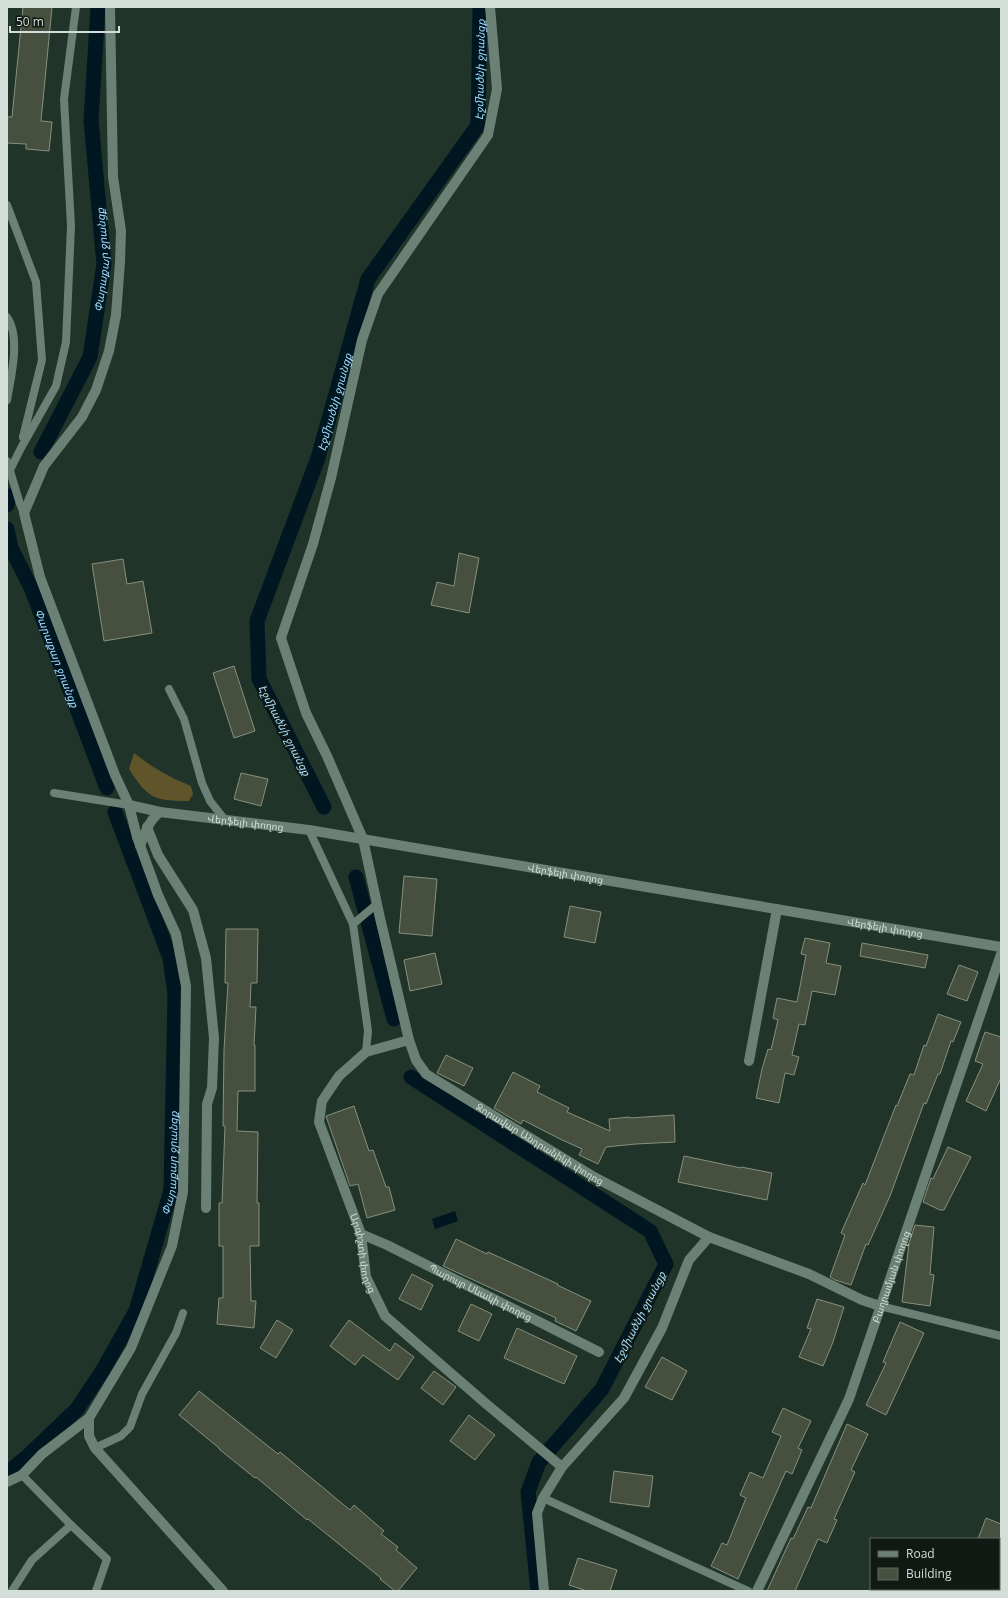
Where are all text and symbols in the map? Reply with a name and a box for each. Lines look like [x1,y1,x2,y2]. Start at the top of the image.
scale bar [10,8,119,34]
text: 50 m [16,13,44,30]
water label: Էջմիածնի ջրանցք [471,19,487,120]
water label: Փարաքար ջրանցք [89,207,112,312]
water label: Էջմիածնի ջրանցք [313,351,355,452]
water label: Փարաքար ջրանցք [32,607,83,710]
water label: Էջմիածնի ջրանցք [255,682,315,779]
street label: Վերֆելի փողոց [207,811,285,834]
street label: Վերֆելի փողոց [526,860,604,887]
street label: Վերֆելի փողոց [846,914,924,941]
street label: Զորավար Անդրանիկի փողոց [474,1099,606,1188]
water label: Փարաքար ջրանցք [157,1111,180,1216]
street label: Արգիշտի փողոց [347,1211,380,1295]
street label: Բաղրամյան փողոց [868,1229,913,1325]
street label: Պարույր Սևակի փողոց [427,1260,534,1324]
water label: Էջմիածնի ջրանցք [609,1268,669,1365]
legend [870,1538,1000,1590]
text: Road [906,1545,935,1562]
text: Building [906,1565,952,1582]

